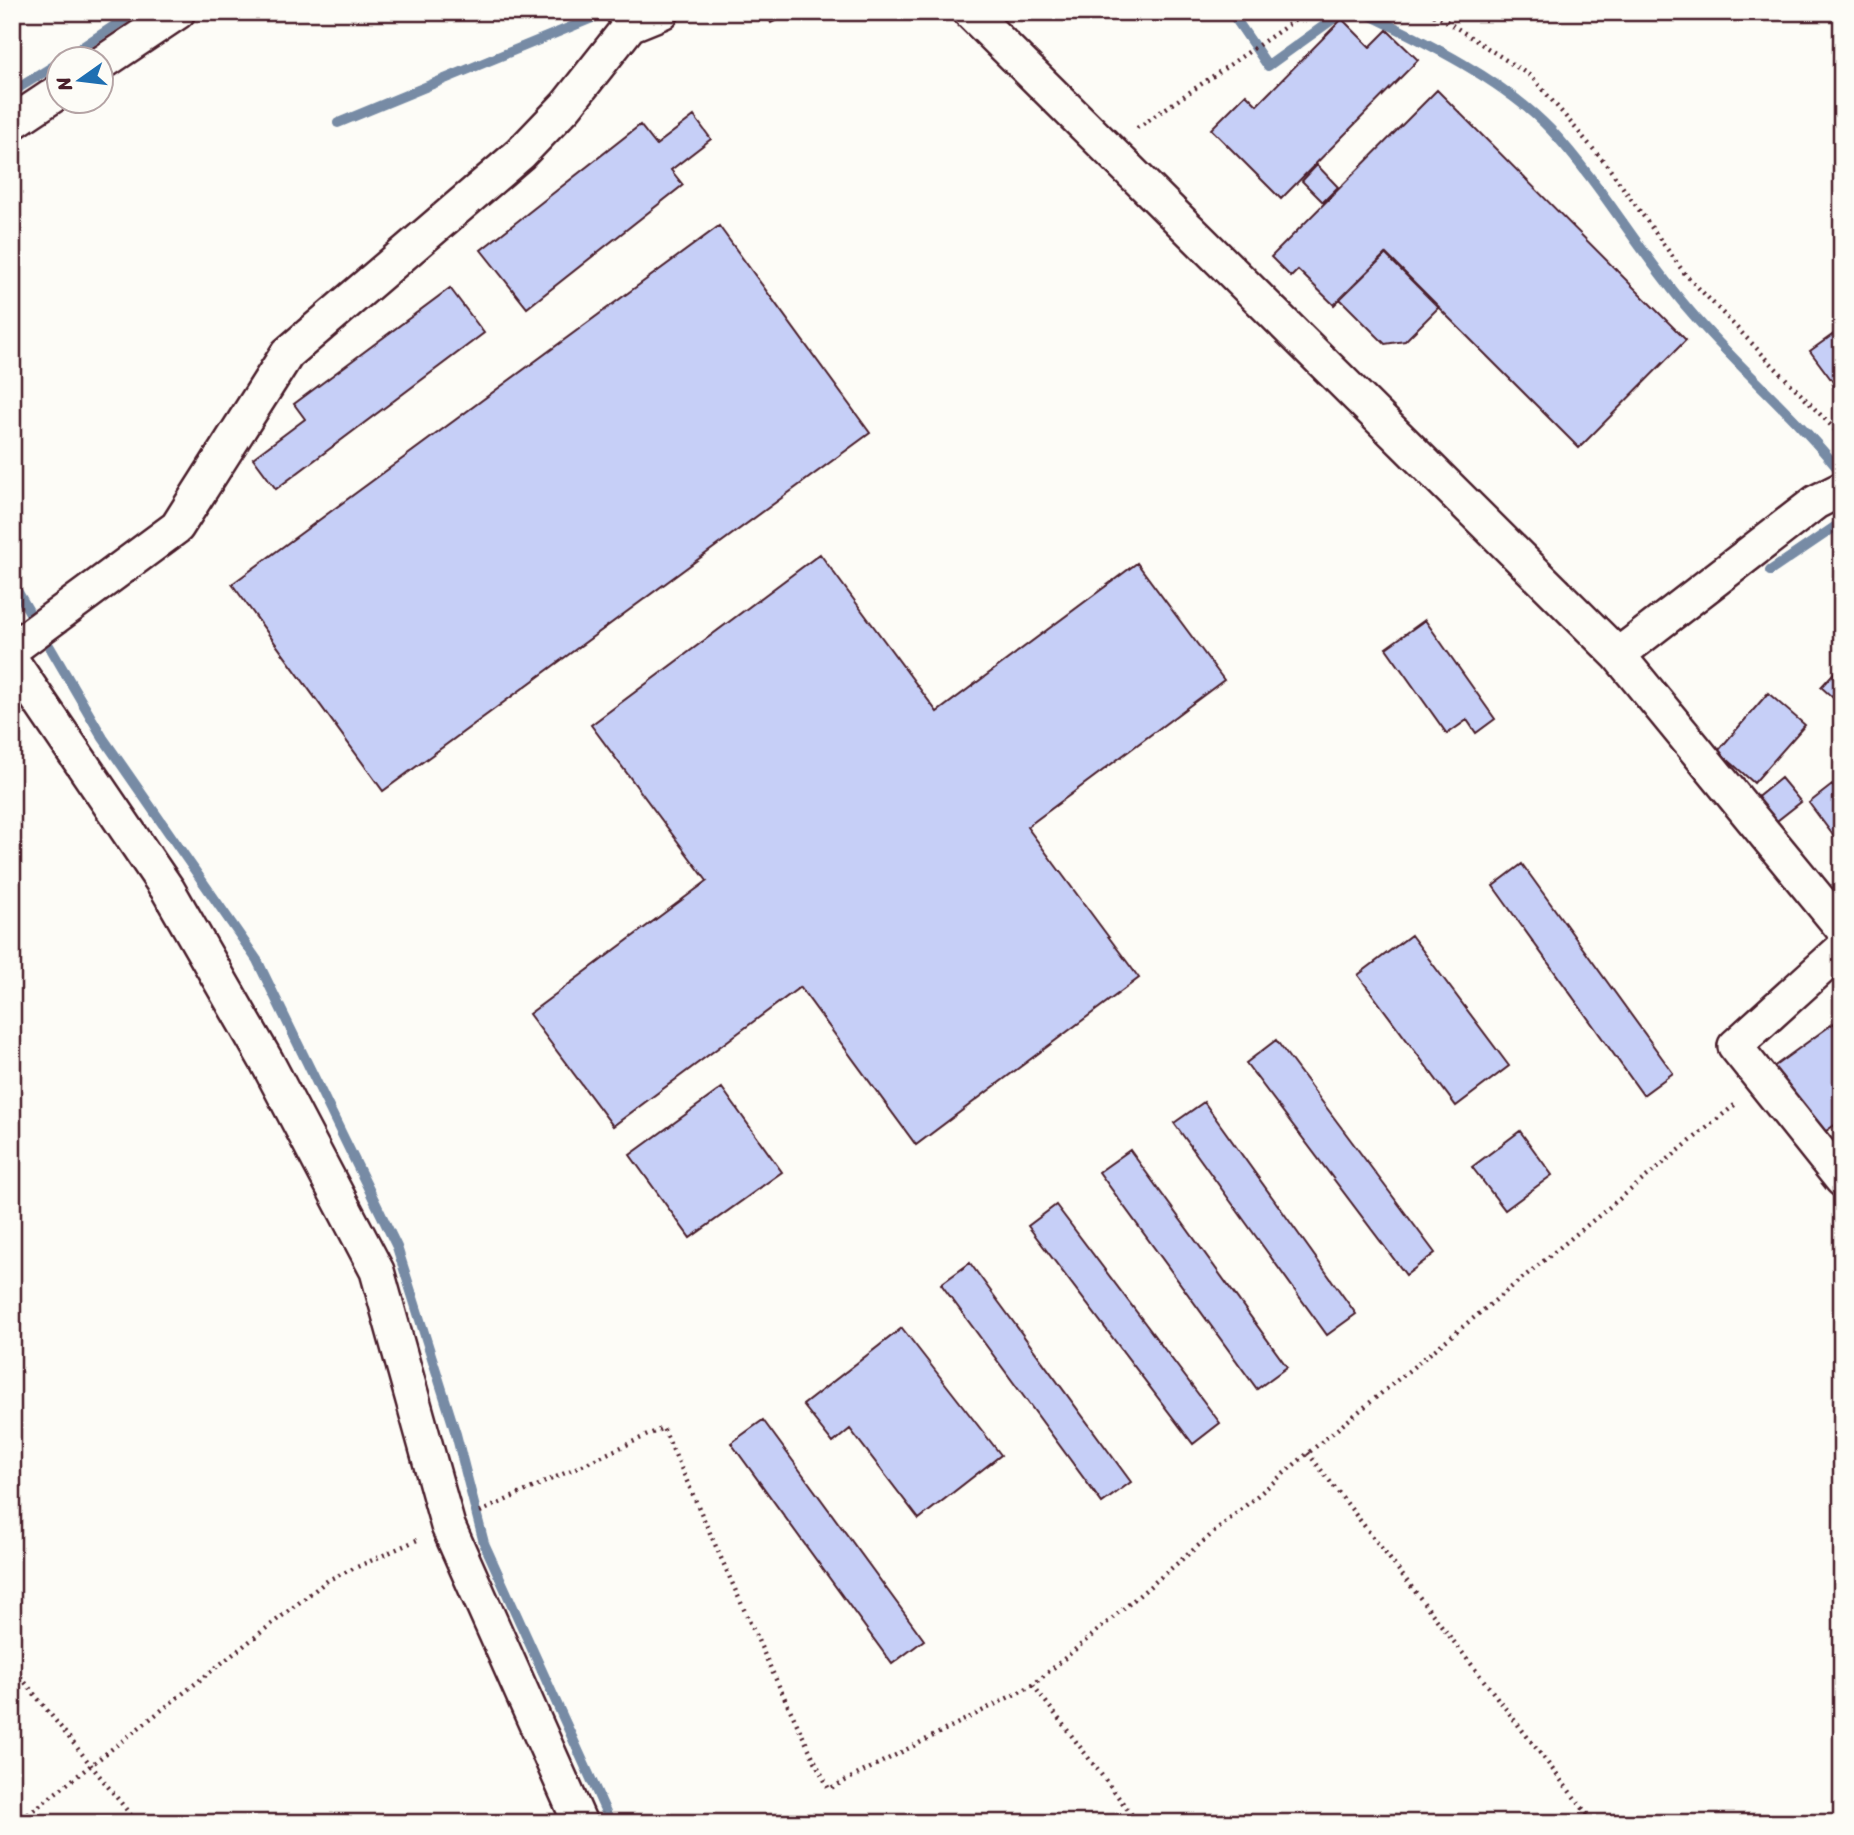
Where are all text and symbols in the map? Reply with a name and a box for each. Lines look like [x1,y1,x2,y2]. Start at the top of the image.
north arrow [46,46,116,116]
text: N [46,73,82,95]

